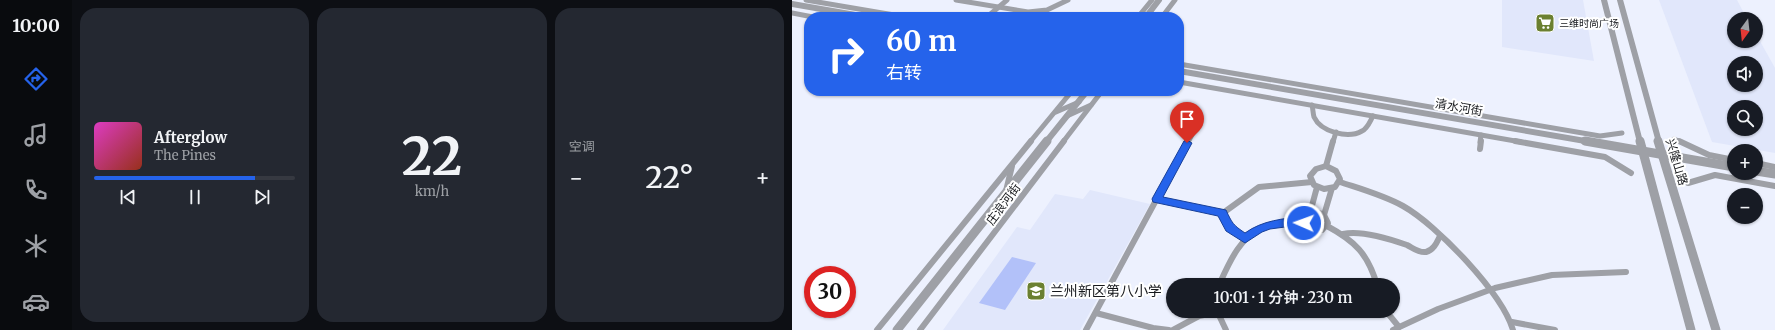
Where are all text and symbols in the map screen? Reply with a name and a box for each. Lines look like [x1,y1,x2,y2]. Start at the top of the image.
supermarket icon: 三维时尚广场 [1534,12,1556,34]
north arrow [1727,12,1763,48]
map controls [1727,12,1763,224]
text: 10:00 [12,14,60,37]
place label: 三维时尚广场 [1559,17,1619,30]
text: 60 m [886,23,956,59]
icon: right [820,28,872,80]
button: sound [1727,56,1763,92]
text: 右转 [886,61,922,84]
icon: directions [22,65,50,93]
street label: 清水河街 [1434,95,1484,119]
button: search [1727,100,1763,136]
pin [1170,102,1204,143]
icon: arrive [1176,108,1198,130]
icon: music [22,121,50,149]
text: 22 [402,124,462,189]
text: Afterglow [154,128,227,147]
street label: 兴隆山路 [1663,137,1691,187]
text: 空调 [569,138,595,155]
button: + [1727,144,1763,180]
text: The Pines [154,147,216,164]
text: 22° [645,158,693,196]
text: − [569,164,583,192]
text: + [755,164,770,192]
icon: phone [22,176,50,204]
street label: 庄浪河街 [983,180,1023,228]
text: km/h [415,183,449,200]
icon: previous [117,186,139,208]
icon: pause [184,186,206,208]
icon: next [251,186,273,208]
button: − [1727,188,1763,224]
position arrow [1283,202,1325,244]
icon: climate [22,232,50,260]
speed limit sign: 30 [804,266,856,318]
school or university icon: 兰州新区第八小学 [1025,280,1047,302]
place label: 兰州新区第八小学 [1050,282,1162,300]
icon: car [22,288,50,316]
text: 10:01 · 1 分钟 · 230 m [1213,288,1353,307]

